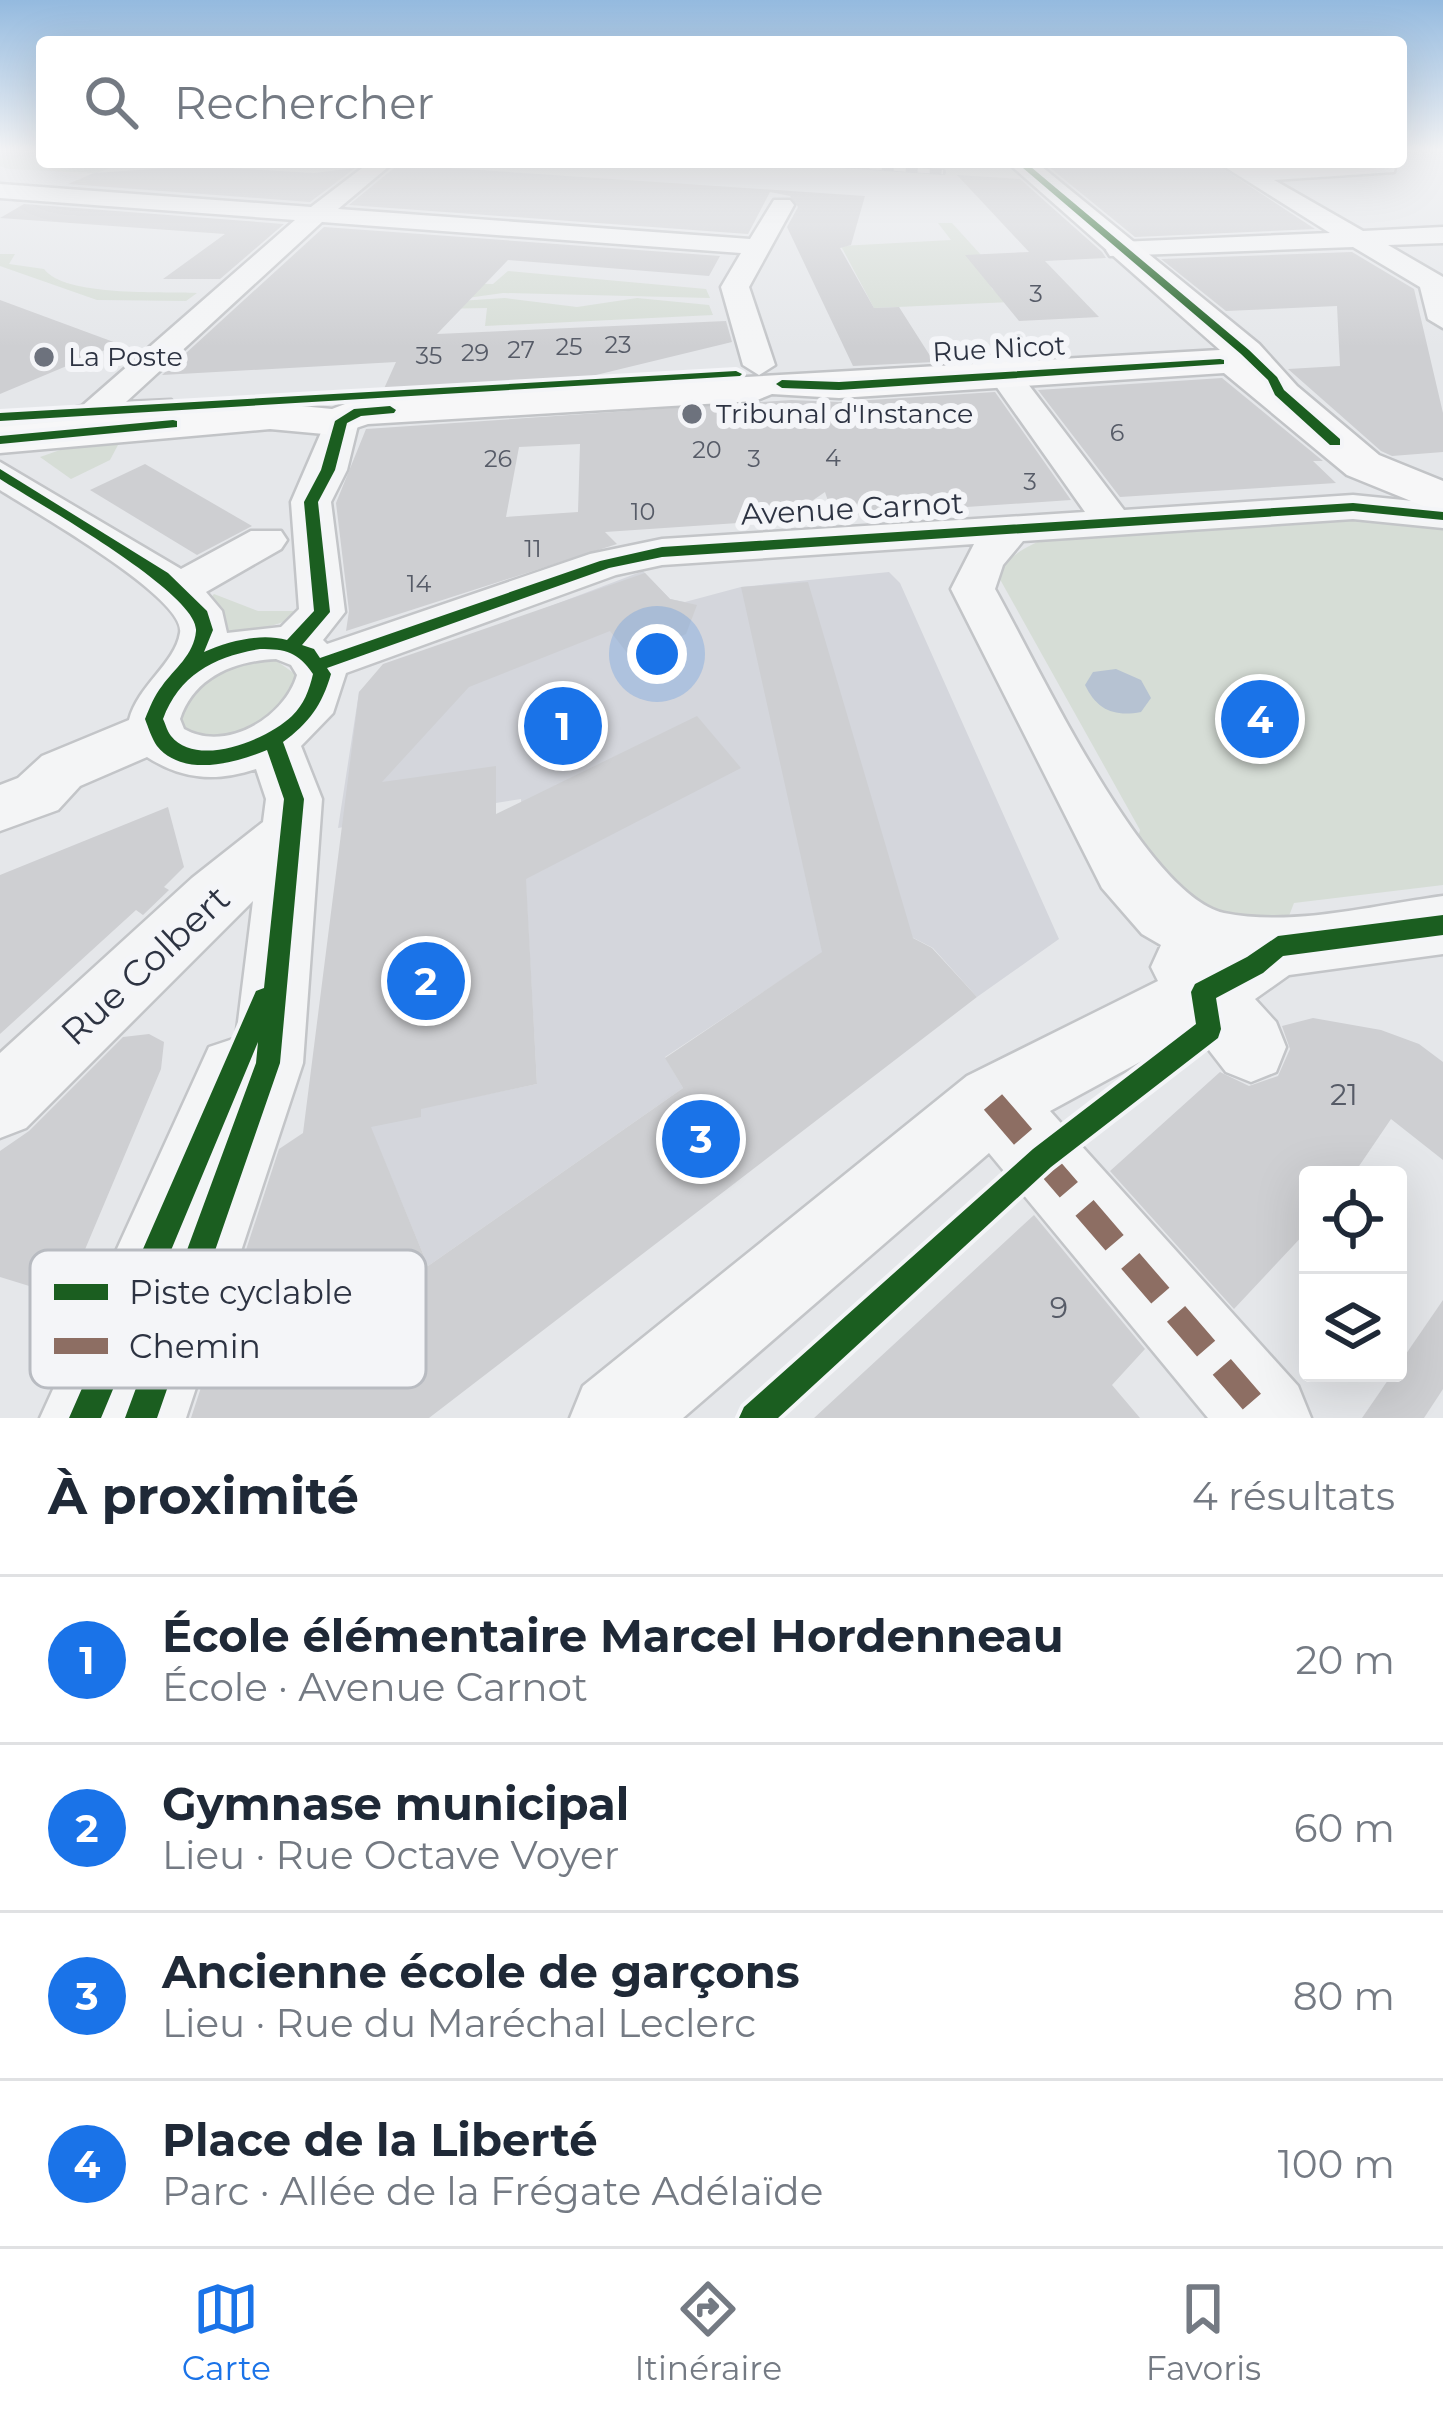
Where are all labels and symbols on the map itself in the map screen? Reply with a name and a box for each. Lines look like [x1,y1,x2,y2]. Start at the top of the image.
house number: 3 [1029,279,1043,308]
street label: Rue Nicot [932,329,1066,368]
house number: 23 [604,330,632,359]
house number: 25 [555,332,583,361]
house number: 27 [507,335,535,364]
house number: 29 [461,338,489,367]
place label: La Poste [68,340,183,373]
house number: 35 [416,341,442,370]
marker: La Poste [31,344,57,370]
place label: Tribunal d'Instance [716,397,973,430]
marker: Tribunal d'Instance [679,401,705,427]
house number: 6 [1110,418,1124,447]
house number: 20 [692,435,722,464]
house number: 4 [825,443,841,472]
house number: 26 [484,444,512,473]
house number: 3 [747,444,761,473]
house number: 3 [1023,467,1037,496]
street label: Avenue Carnot [740,484,964,533]
house number: 10 [631,497,655,526]
house number: 11 [524,534,542,563]
house number: 14 [407,569,431,598]
your location [627,624,687,684]
pin: 4 [1221,674,1299,764]
pin: 1 [524,681,602,771]
street label: Rue Colbert [52,876,238,1054]
pin: 2 [387,936,465,1026]
house number: 21 [1330,1076,1358,1113]
pin: 3 [662,1094,740,1184]
legend [30,1250,426,1388]
text: Piste cyclable [129,1272,353,1312]
house number: 9 [1050,1289,1068,1326]
text: Chemin [129,1326,261,1366]

